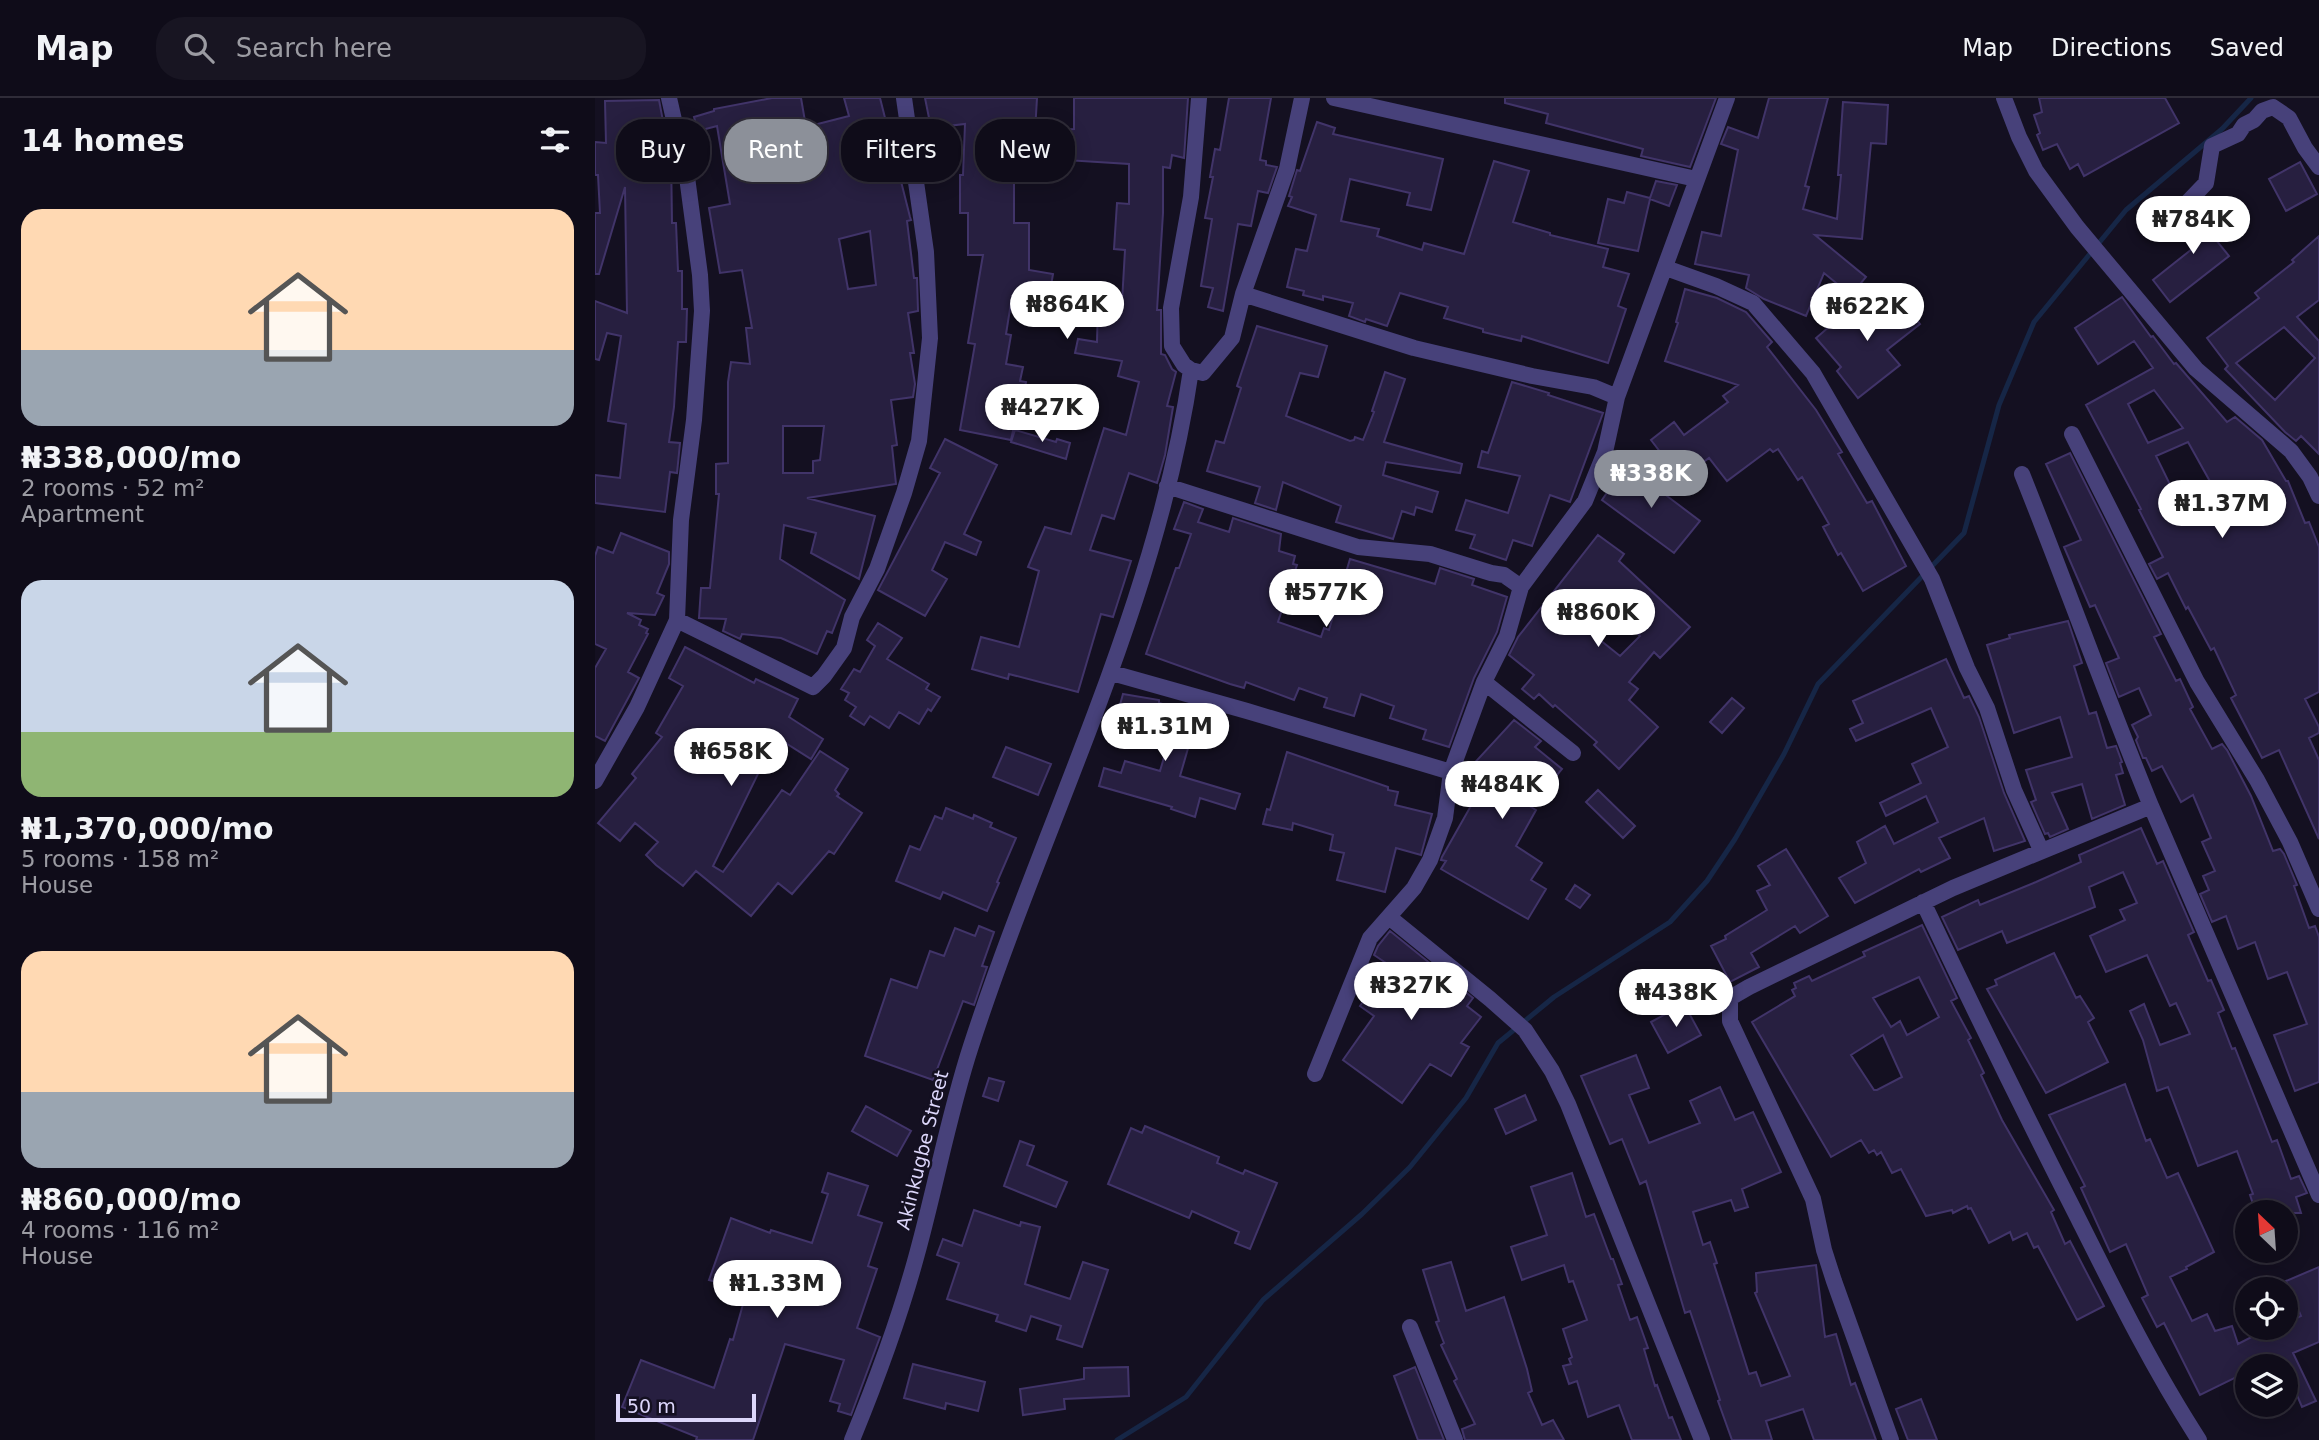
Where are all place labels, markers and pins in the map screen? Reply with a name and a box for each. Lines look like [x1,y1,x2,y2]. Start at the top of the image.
pin: ₦784K [2144,197,2242,256]
pin: ₦864K [1018,282,1116,341]
pin: ₦622K [1818,284,1916,343]
pin: ₦427K [993,384,1091,444]
pin: ₦338K [1602,450,1700,510]
pin: ₦1.37M [2165,480,2279,540]
pin: ₦577K [1277,570,1375,629]
pin: ₦860K [1549,589,1647,649]
pin: ₦1.31M [1108,704,1222,763]
pin: ₦658K [682,728,780,788]
pin: ₦484K [1453,762,1551,821]
pin: ₦327K [1362,962,1460,1022]
pin: ₦438K [1627,970,1725,1029]
pin: ₦1.33M [720,1260,834,1320]

